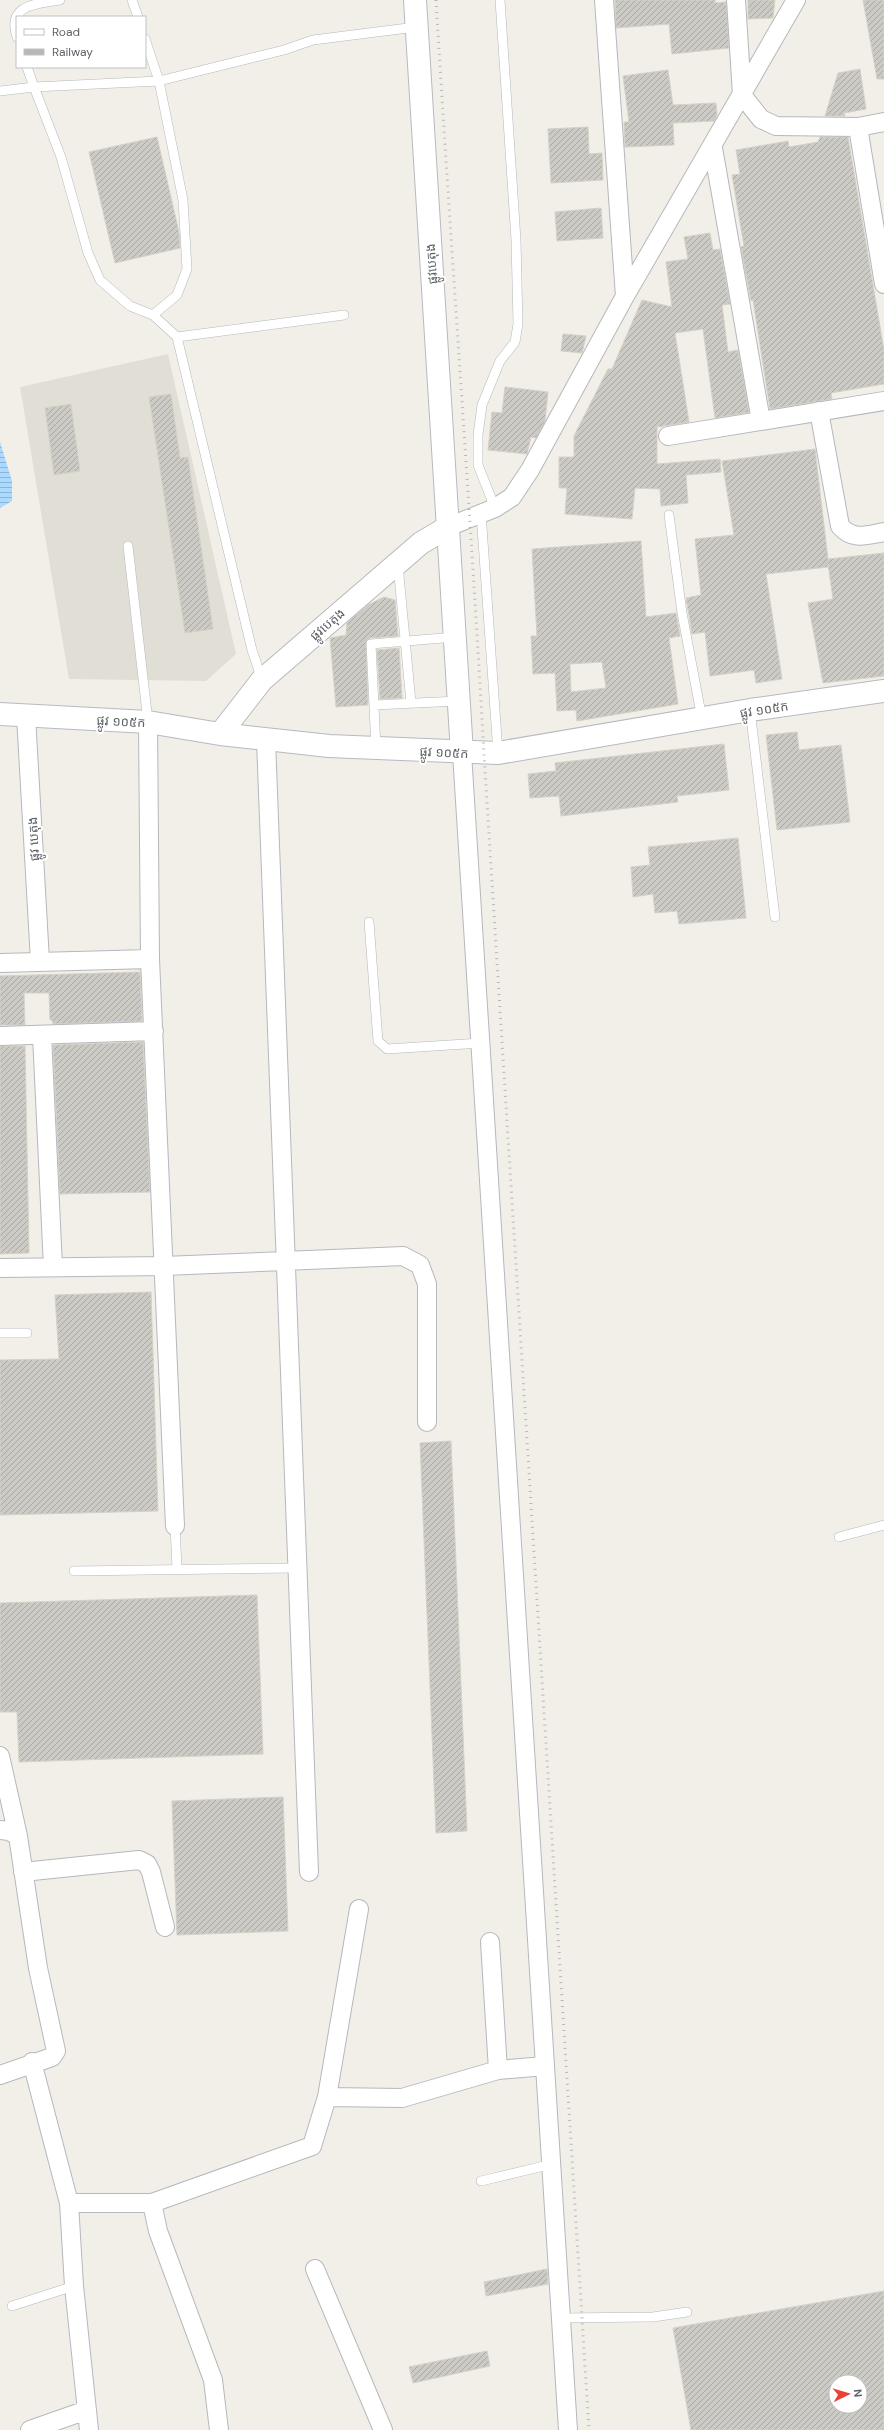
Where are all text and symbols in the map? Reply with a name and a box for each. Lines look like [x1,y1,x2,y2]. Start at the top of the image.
legend [16,16,146,68]
text: Road [52,24,80,40]
text: Railway [52,44,93,60]
street label: ផ្លូវបេតុង [422,243,444,285]
street label: ផ្លូវបេតុង [306,605,350,646]
street label: ផ្លូវ ១០៥ក [739,697,790,725]
street label: ផ្លូវ ១០៥ក [96,712,146,734]
street label: ផ្លូវ ១០៥ក [419,743,469,765]
street label: ផ្លូវ បេតុង [24,816,46,862]
north arrow [828,2374,868,2414]
text: N [851,2389,865,2398]

